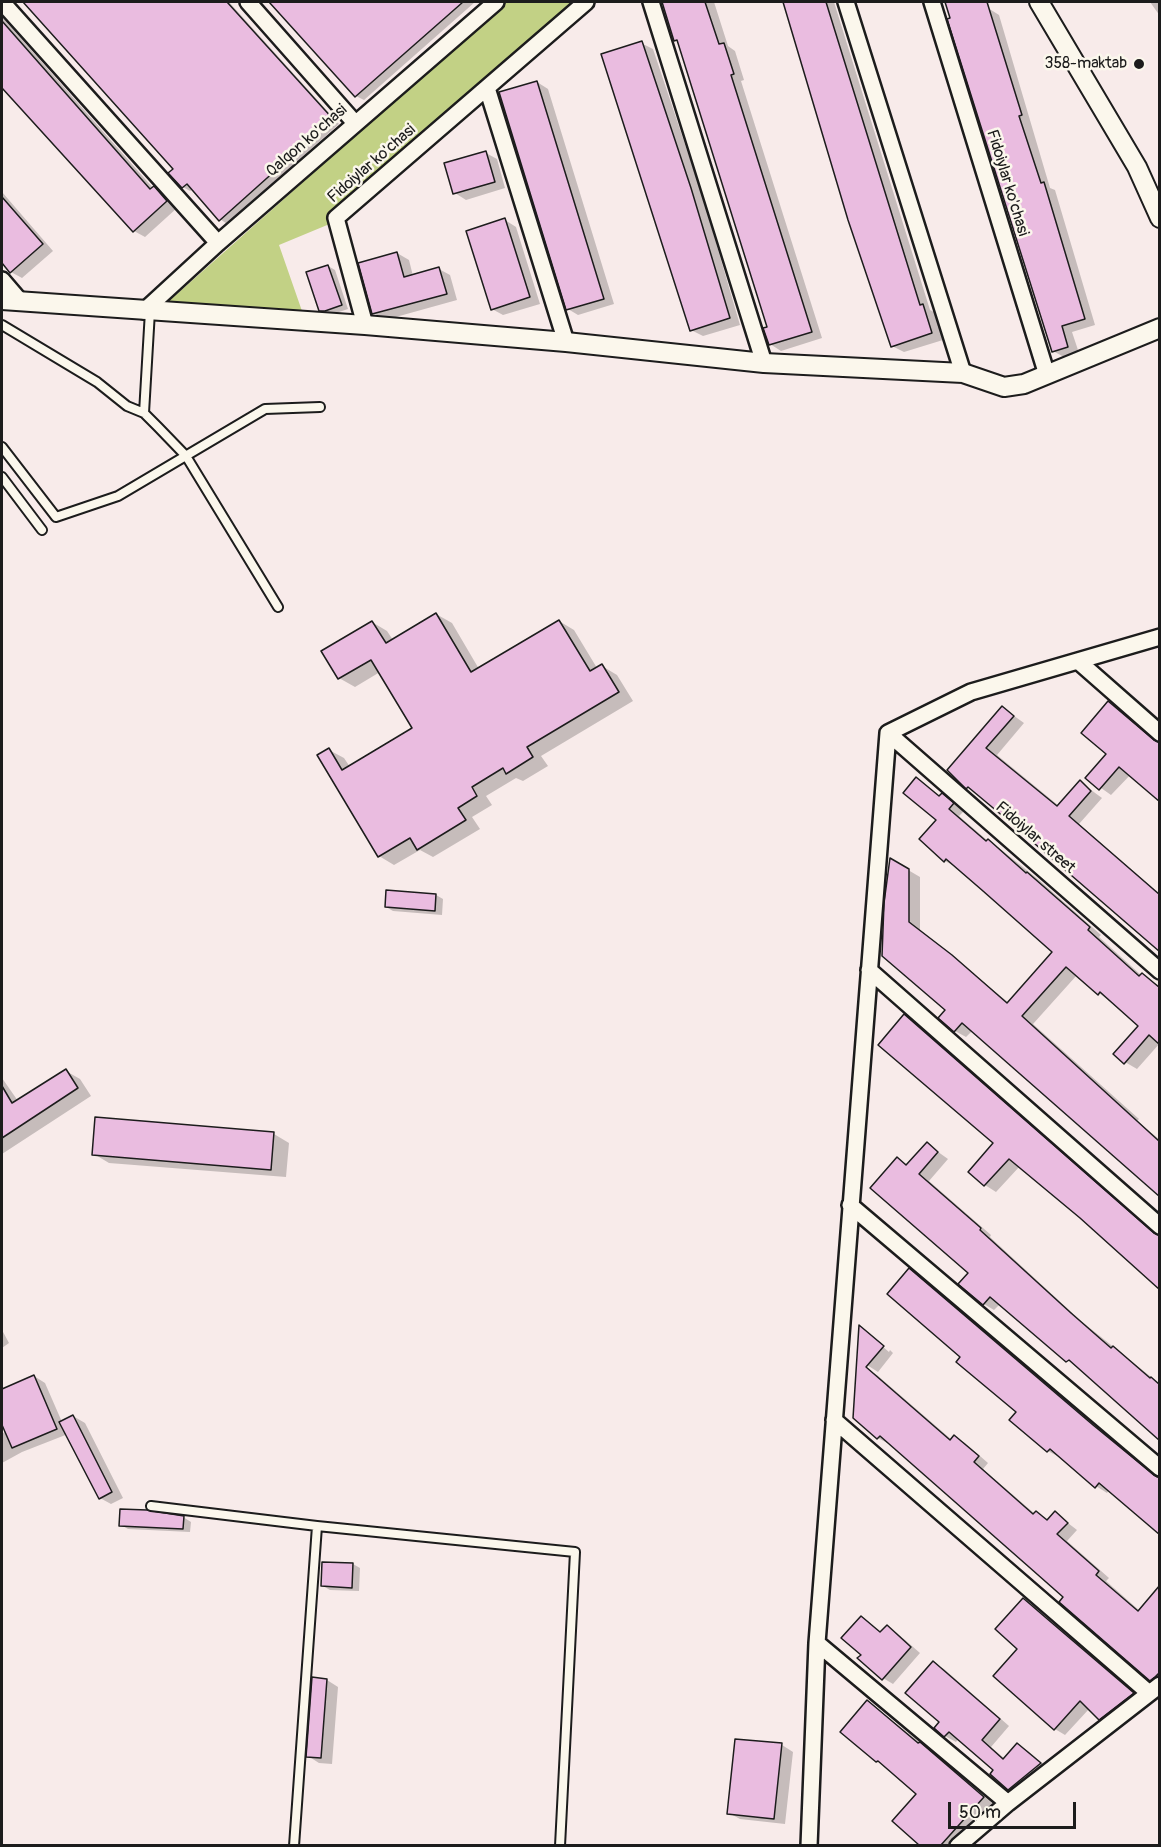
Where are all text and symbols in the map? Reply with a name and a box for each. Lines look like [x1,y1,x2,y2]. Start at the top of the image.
place label: 358-maktab [1044,54,1127,74]
marker: 358-maktab [1132,57,1146,71]
street label: Qalqon ko'chasi [263,101,351,181]
street label: Fidoiylar ko'chasi [324,121,420,207]
street label: Fidoiylar ko'chasi [982,127,1032,239]
street label: Fidoiylar street [991,798,1079,878]
scale bar [951,1790,1078,1828]
text: 50 m [959,1801,1001,1824]

